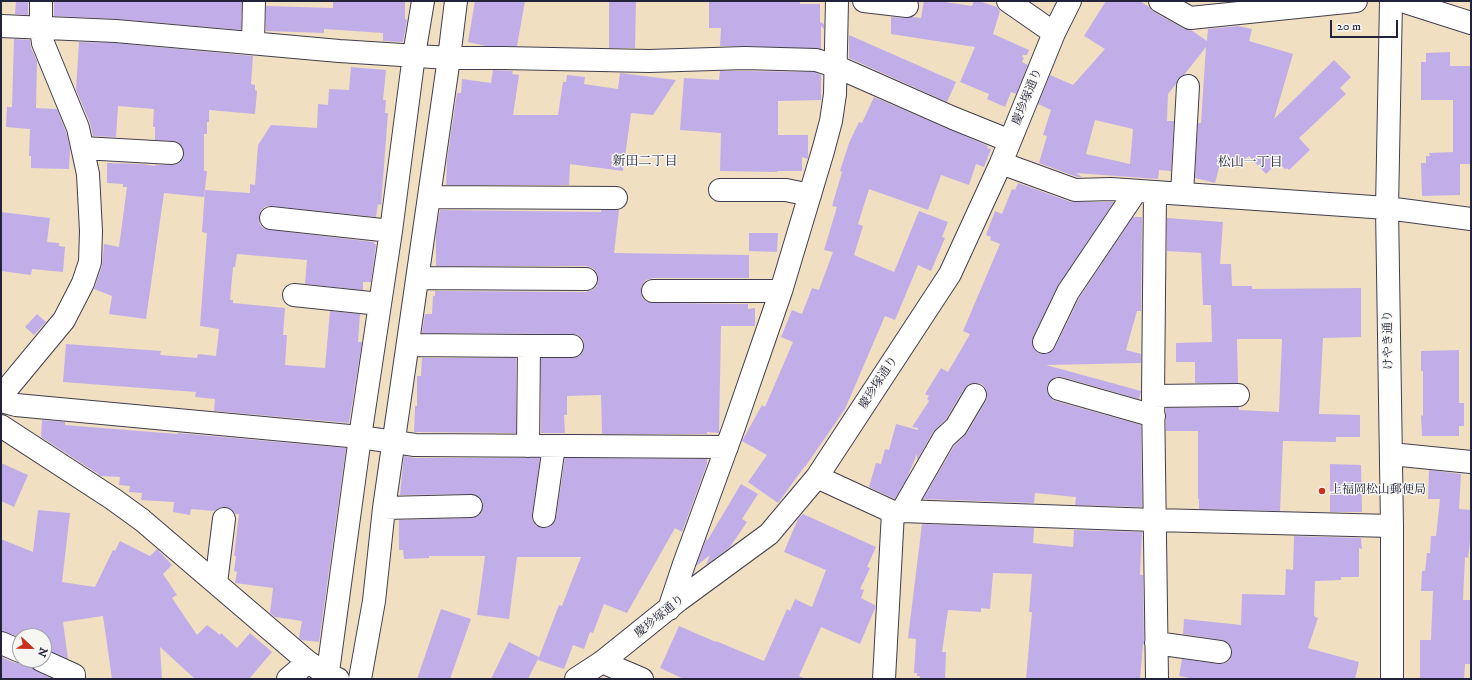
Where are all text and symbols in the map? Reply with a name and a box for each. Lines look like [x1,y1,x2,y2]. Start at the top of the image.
scale bar [1332,12,1400,38]
text: 20 m [1337,19,1361,34]
street label: 慶珍塚通り [1010,66,1046,128]
district label: 新田二丁目 [613,154,677,170]
district label: 松山一丁目 [1218,155,1282,171]
street label: けやき通り [1381,310,1397,370]
street label: 慶珍塚通り [857,354,901,412]
place label: 上福岡松山郵便局 [1330,484,1426,498]
marker: 上福岡松山郵便局 [1317,486,1327,496]
street label: 慶珍塚通り [632,593,688,641]
north arrow [12,628,52,668]
text: N [34,645,50,659]

